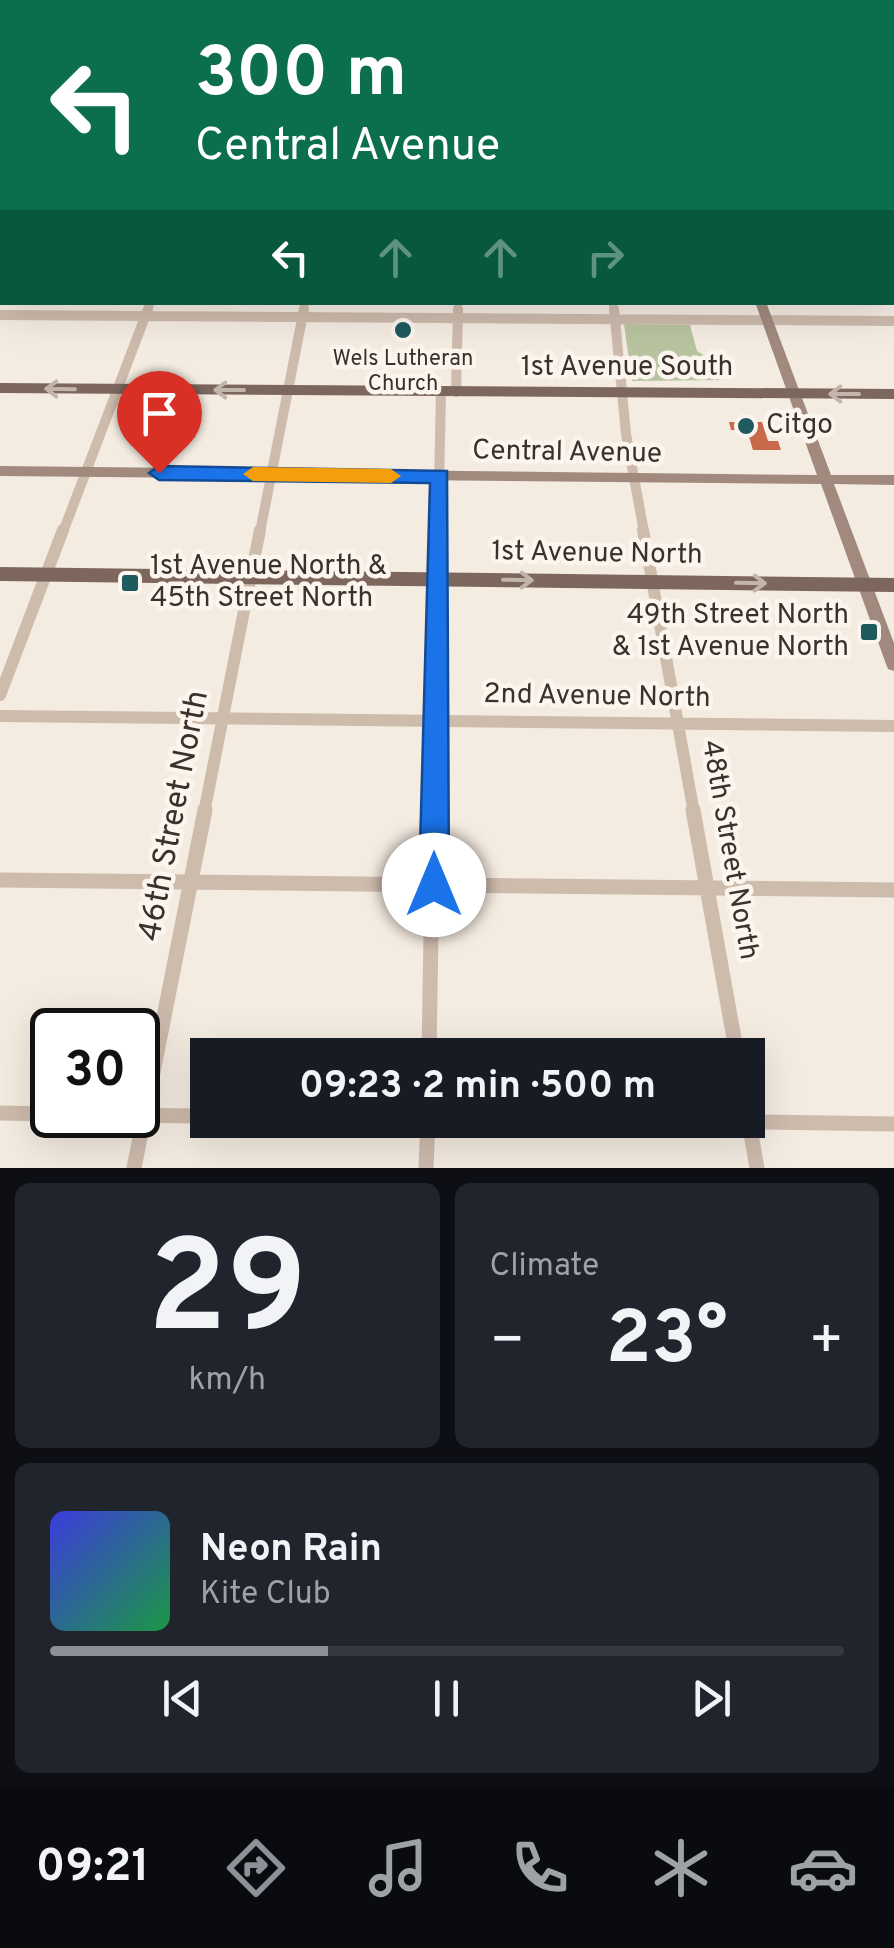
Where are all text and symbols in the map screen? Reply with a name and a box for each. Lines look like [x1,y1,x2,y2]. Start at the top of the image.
text: 300 m [195,32,407,121]
icon: left [30,40,160,170]
text: Central Avenue [195,119,500,176]
icon: left [263,230,318,285]
icon: ahead [368,230,423,285]
icon: ahead [473,230,528,285]
icon: right [578,230,633,285]
marker: Wels Lutheran Church [392,319,414,341]
place label: Wels Lutheran Church [333,346,473,398]
street label: 1st Avenue South [521,350,733,386]
pin [117,371,202,474]
one-way arrow [44,379,76,398]
one-way arrow [213,380,246,400]
one-way arrow [828,384,860,403]
icon: arrive [132,386,187,441]
place label: Citgo [766,408,833,444]
marker: Citgo [735,415,757,437]
street label: Central Avenue [472,433,662,473]
street label: 1st Avenue North [491,534,703,574]
place label: 1st Avenue North & 45th Street North [150,549,387,617]
one-way arrow [501,570,533,589]
marker: 1st Avenue North & 45th Street North [119,572,141,594]
one-way arrow [735,574,767,593]
place label: 49th Street North & 1st Avenue North [612,598,849,666]
marker: 49th Street North & 1st Avenue North [858,621,880,643]
street label: 2nd Avenue North [483,677,711,717]
street label: 46th Street North [131,687,219,945]
street label: 48th Street North [692,737,766,963]
position arrow [382,833,486,937]
speed limit sign: 30 [30,1008,160,1138]
text: 09:23 · 2 min · 500 m [299,1063,656,1112]
text: 29 [148,1213,307,1378]
text: Climate [490,1247,599,1287]
text: 23° [606,1295,728,1390]
text: − [490,1308,525,1378]
text: + [809,1308,844,1378]
text: km/h [188,1361,266,1401]
text: Neon Rain [200,1526,382,1575]
text: Kite Club [200,1575,331,1615]
icon: previous [155,1671,210,1726]
icon: pause [419,1671,474,1726]
icon: next [684,1671,739,1726]
icon: directions [221,1833,291,1903]
icon: music [363,1833,433,1903]
icon: phone [505,1833,575,1903]
icon: climate [646,1833,716,1903]
icon: car [788,1833,858,1903]
text: 09:21 [36,1840,150,1897]

